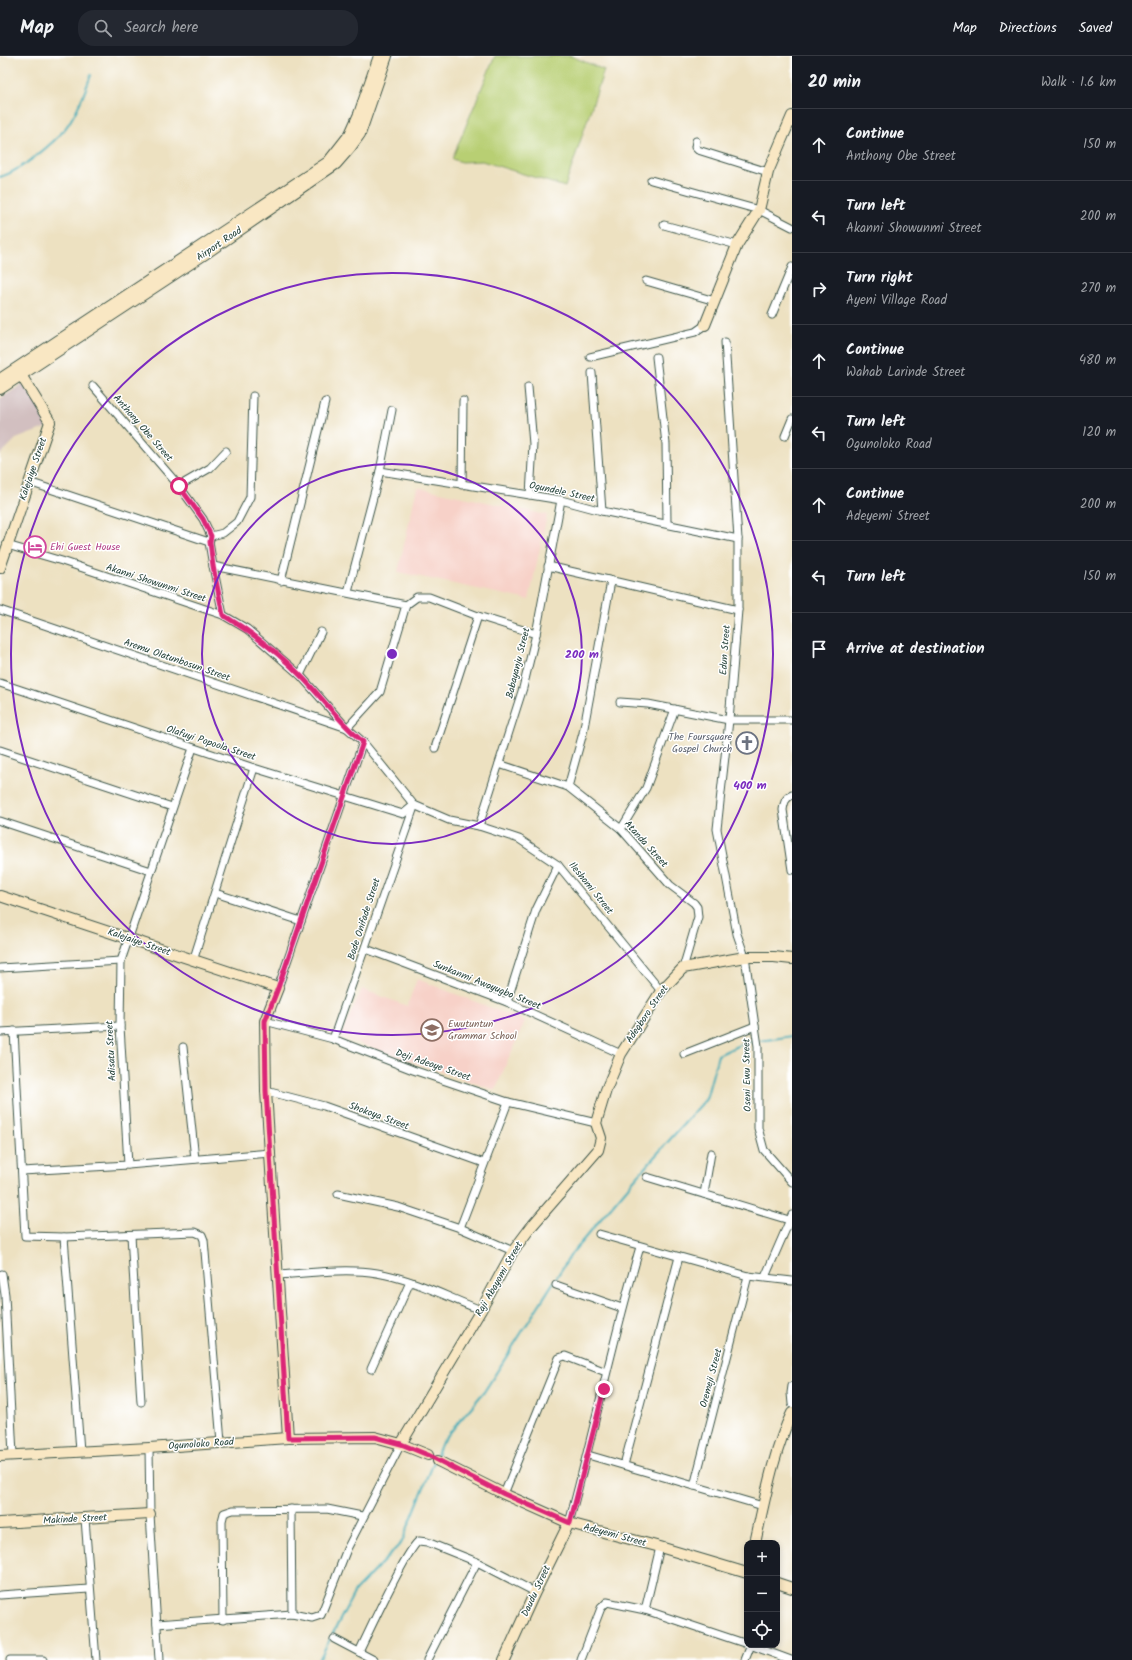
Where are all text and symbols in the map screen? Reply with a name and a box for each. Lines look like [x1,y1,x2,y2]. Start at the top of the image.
search box [78,10,358,46]
text: Map [20,13,54,43]
text: Search here [124,16,198,40]
icon: search [92,17,114,39]
text: Map [952,17,977,39]
text: Directions [999,17,1057,39]
text: Saved [1079,17,1112,39]
text: 20 min [808,69,861,96]
text: Walk · 1.6 km [1041,72,1116,93]
text: Continue [846,122,904,146]
icon: ahead [808,134,830,156]
text: 150 m [1083,134,1116,155]
text: Anthony Obe Street [846,146,956,167]
text: Turn left [846,194,906,218]
icon: left [808,206,830,228]
text: 200 m [1080,206,1116,227]
text: Akanni Showunmi Street [846,218,982,239]
street label: Airport Road [193,222,246,265]
text: Turn right [846,266,913,290]
icon: right [808,278,830,300]
text: 270 m [1080,278,1116,299]
text: Ayeni Village Road [846,290,947,311]
text: Continue [846,338,904,362]
icon: ahead [808,350,830,372]
text: 480 m [1079,350,1116,371]
text: Wahab Larinde Street [846,362,965,383]
street label: Anthony Obe Street [109,391,177,465]
text: Turn left [846,410,906,434]
icon: left [808,422,830,444]
text: 120 m [1082,422,1116,443]
text: Ogunoloko Road [846,434,932,455]
street label: Kalejaiye Street [15,435,51,503]
route start [170,477,188,495]
street label: Ogundele Street [528,477,596,507]
text: Continue [846,482,904,506]
icon: ahead [808,494,830,516]
text: 200 m [1080,494,1116,515]
text: Adeyemi Street [846,506,930,527]
hotel icon: Ehi Guest House [22,534,48,560]
place label: Ehi Guest House [50,539,120,555]
street label: Akanni Showunmi Street [104,559,208,607]
text: Turn left [846,565,906,589]
icon: left [808,566,830,588]
text: 150 m [1083,566,1116,587]
street label: Edun Street [715,624,735,676]
street label: Babayanju Street [501,626,535,700]
street label: Aremu Olatunbosun Street [122,634,232,686]
text: Arrive at destination [846,637,985,661]
icon: arrive [808,638,830,660]
text: 200 m [565,645,599,664]
centre of rings [385,647,399,661]
street label: Olafuyi Popoola Street [164,721,258,765]
place label: The Foursquare Gospel Church [669,729,732,757]
church icon: The Foursquare Gospel Church [734,730,760,756]
text: 400 m [733,776,767,795]
street label: Atanda Street [620,817,672,871]
street label: Ileshomi Street [565,858,617,918]
street label: Bode Onifade Street [343,876,385,962]
street label: Kalejaiye Street [105,924,173,960]
street label: Sunkanmi Awoyugbo Street [431,956,544,1014]
street label: Adegboro Street [622,982,673,1046]
place label: Ewutuntun Grammar School [448,1016,517,1044]
school or university icon: Ewutuntun Grammar School [419,1017,445,1043]
street label: Adisatu Street [101,1020,121,1082]
street label: Oseni Ewu Street [738,1038,756,1112]
street label: Deji Adeoye Street [393,1045,473,1085]
street label: Shokoya Street [347,1098,412,1134]
street label: Raji Abayomi Street [471,1238,527,1320]
street label: Oremeji Street [695,1346,727,1409]
route end [595,1380,613,1398]
street label: Ogunoloko Road [168,1434,235,1454]
street label: Makinde Street [43,1509,107,1529]
street label: Adeyemi Street [582,1519,648,1551]
map controls [744,1540,780,1648]
button: + [744,1540,780,1576]
street label: Daudu Street [517,1563,555,1619]
button: − [744,1576,780,1612]
button: locate [744,1612,780,1648]

